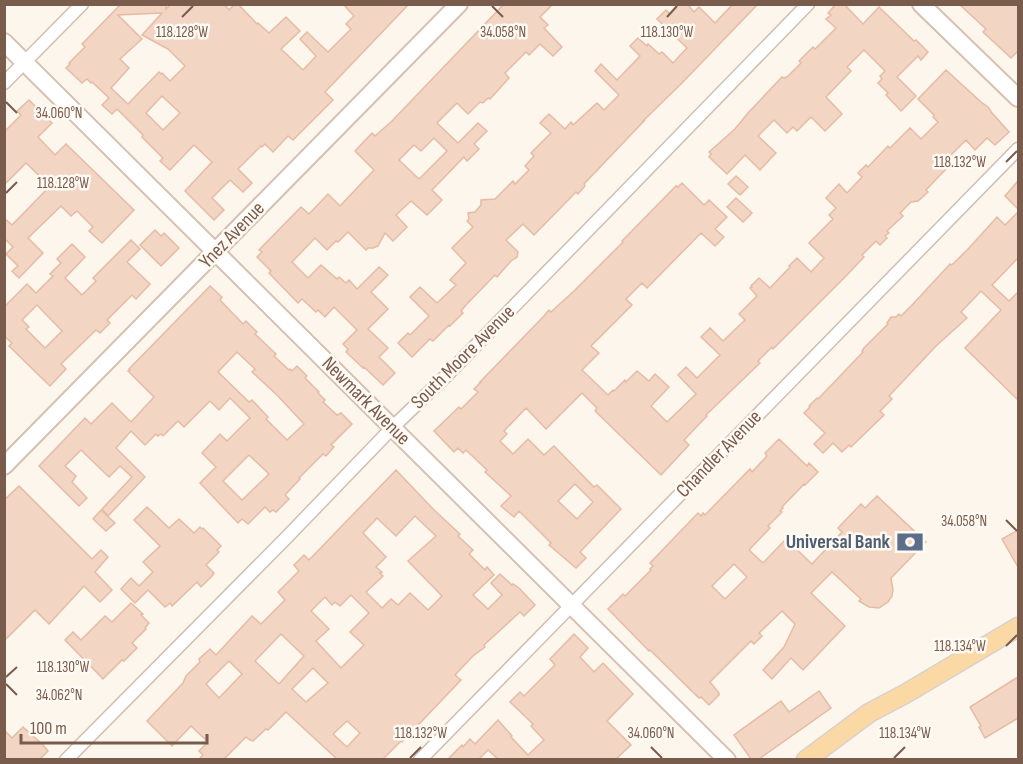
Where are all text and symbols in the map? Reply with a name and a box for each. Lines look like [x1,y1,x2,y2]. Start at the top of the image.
text: 118.128°W [156,23,208,42]
text: 34.058°N [480,23,526,42]
text: 118.130°W [641,23,693,42]
text: 34.060°N [35,104,83,123]
text: 118.132°W [934,153,986,172]
text: 118.128°W [37,174,89,193]
street label: Ynez Avenue [194,197,270,273]
street label: South Moore Avenue [406,300,520,414]
street label: Newmark Avenue [317,352,415,450]
street label: Chandler Avenue [671,405,767,503]
text: 34.058°N [941,512,987,531]
bank icon: Universal Bank [895,527,925,557]
place label: Universal Bank [786,530,891,554]
text: 118.134°W [934,637,986,656]
text: 118.130°W [37,658,89,677]
text: 34.062°N [36,686,82,705]
scale bar [21,707,207,745]
text: 100 m [30,718,67,739]
text: 118.132°W [395,724,447,743]
text: 34.060°N [627,724,675,743]
text: 118.134°W [879,724,931,743]

